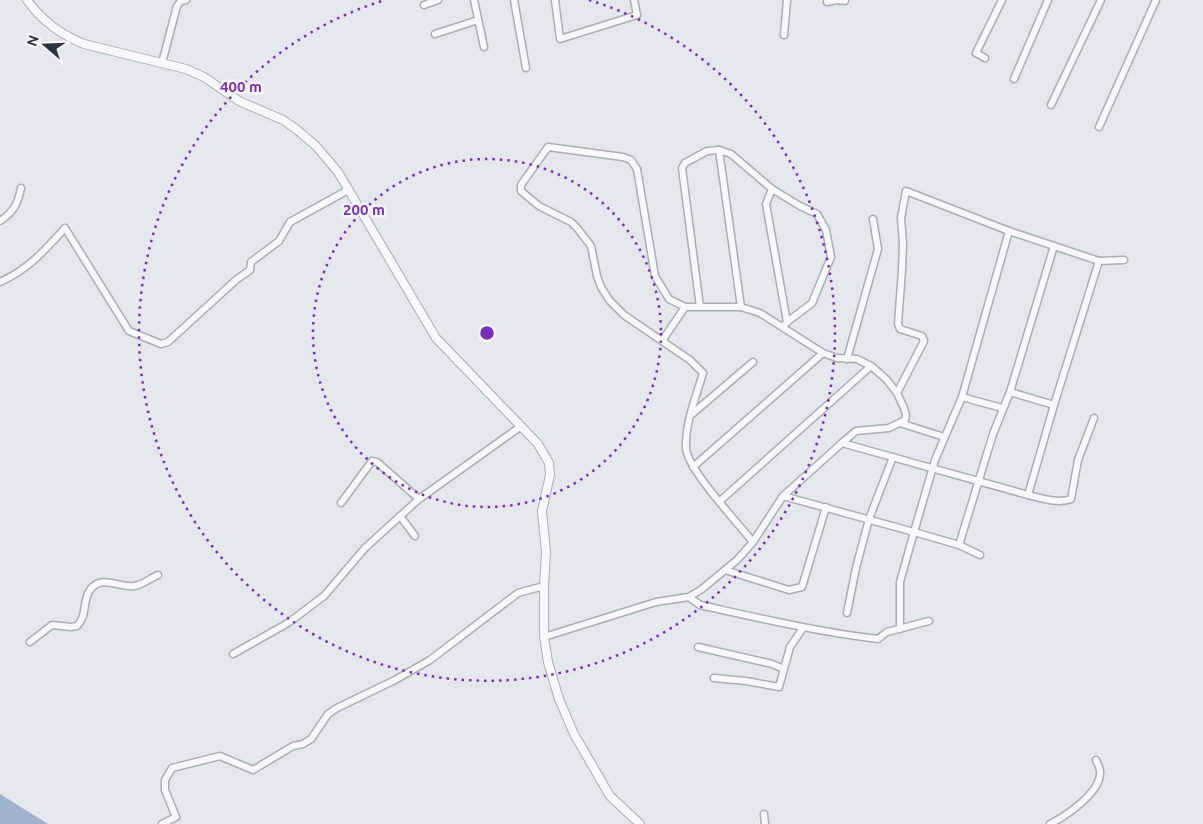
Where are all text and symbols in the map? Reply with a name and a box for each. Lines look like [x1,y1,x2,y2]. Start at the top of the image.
north arrow [20,20,70,70]
text: N [23,33,42,48]
text: 400 m [220,78,262,95]
text: 200 m [343,201,385,218]
centre of rings [478,324,496,342]

